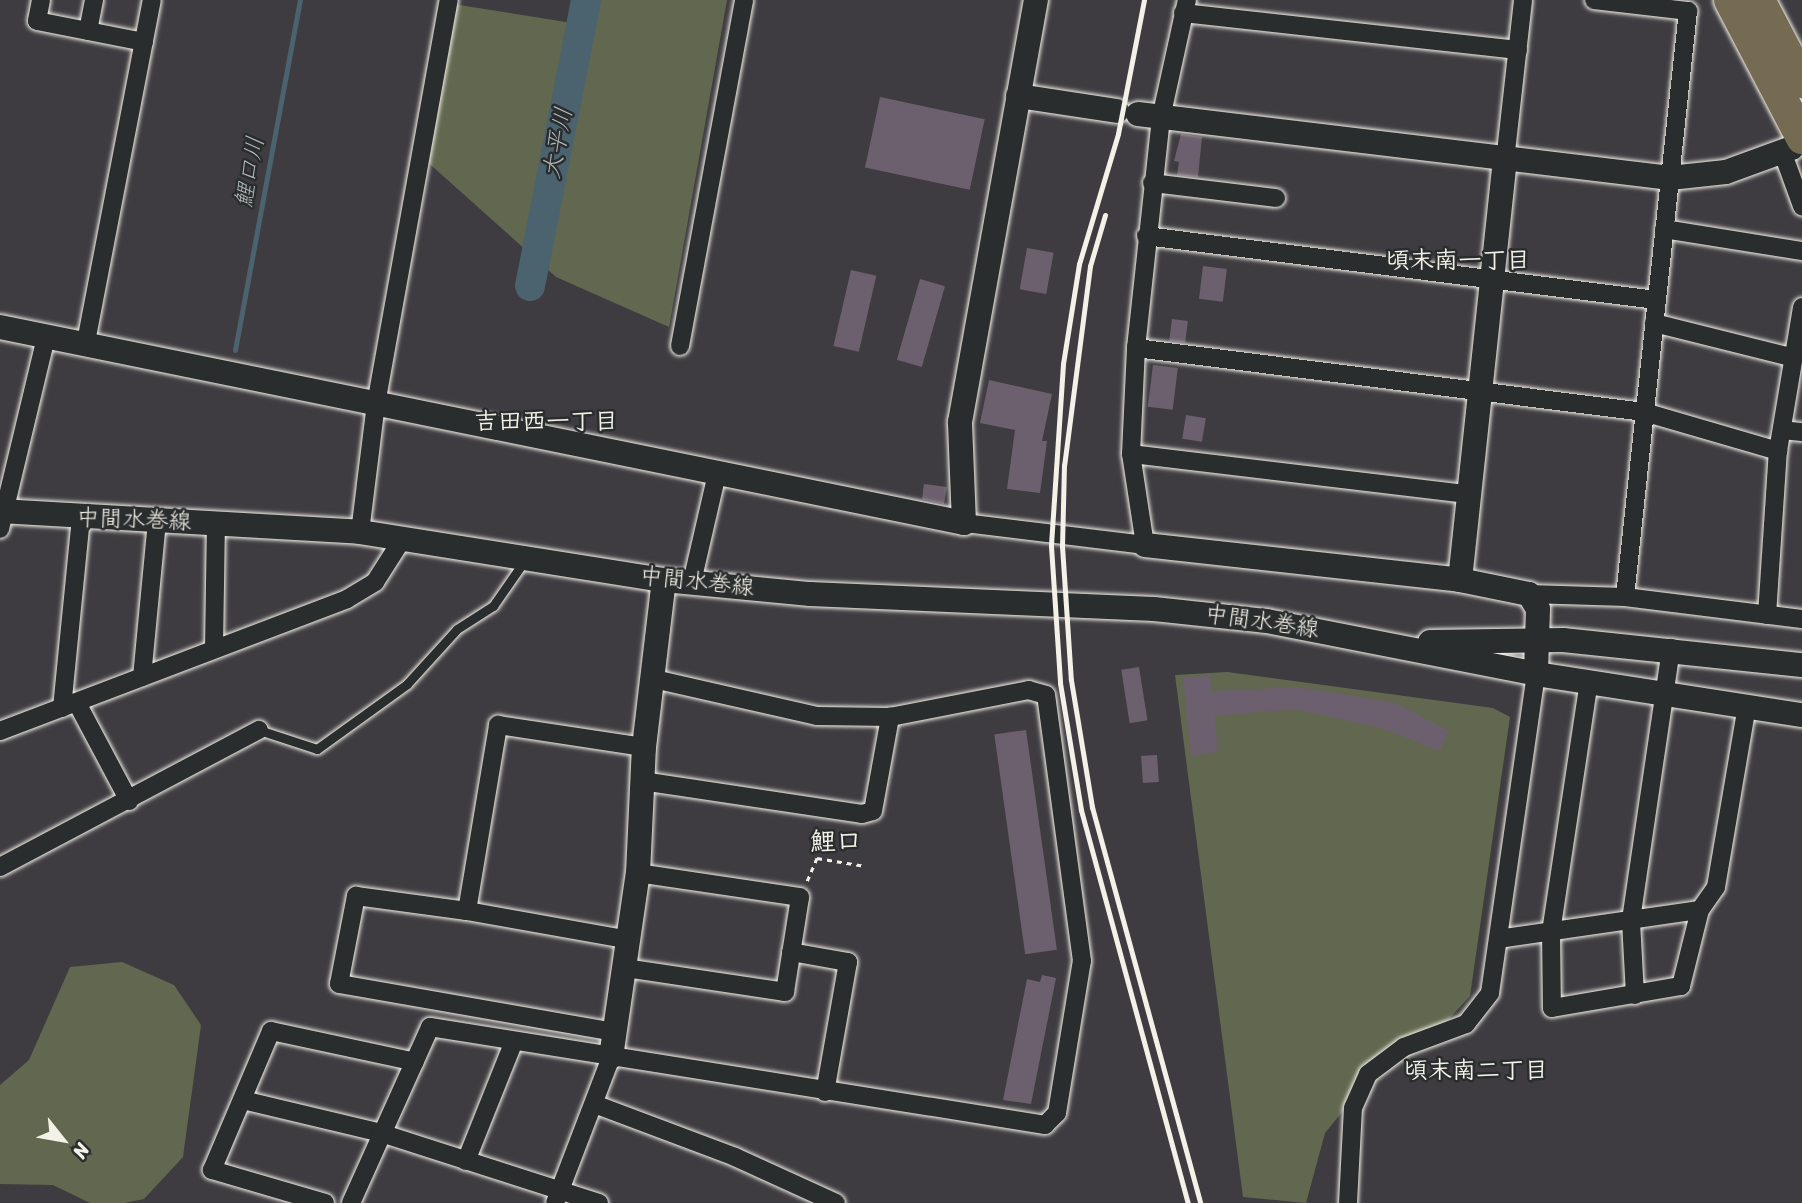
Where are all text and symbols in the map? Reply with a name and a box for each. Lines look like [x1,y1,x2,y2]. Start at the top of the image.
water label: 大平川 [537,105,579,181]
water label: 鯉口川 [230,134,270,210]
district label: 頃末南一丁目 [1386,247,1530,275]
district label: 吉田西一丁目 [474,408,618,436]
street label: 中間水巻線 [76,504,192,536]
street label: 中間水巻線 [638,562,756,602]
street label: 中間水巻線 [1203,600,1321,644]
district label: 鯉口 [810,826,862,858]
district label: 頃末南二丁目 [1404,1057,1548,1085]
north arrow [28,1105,98,1175]
text: N [64,1137,99,1165]

